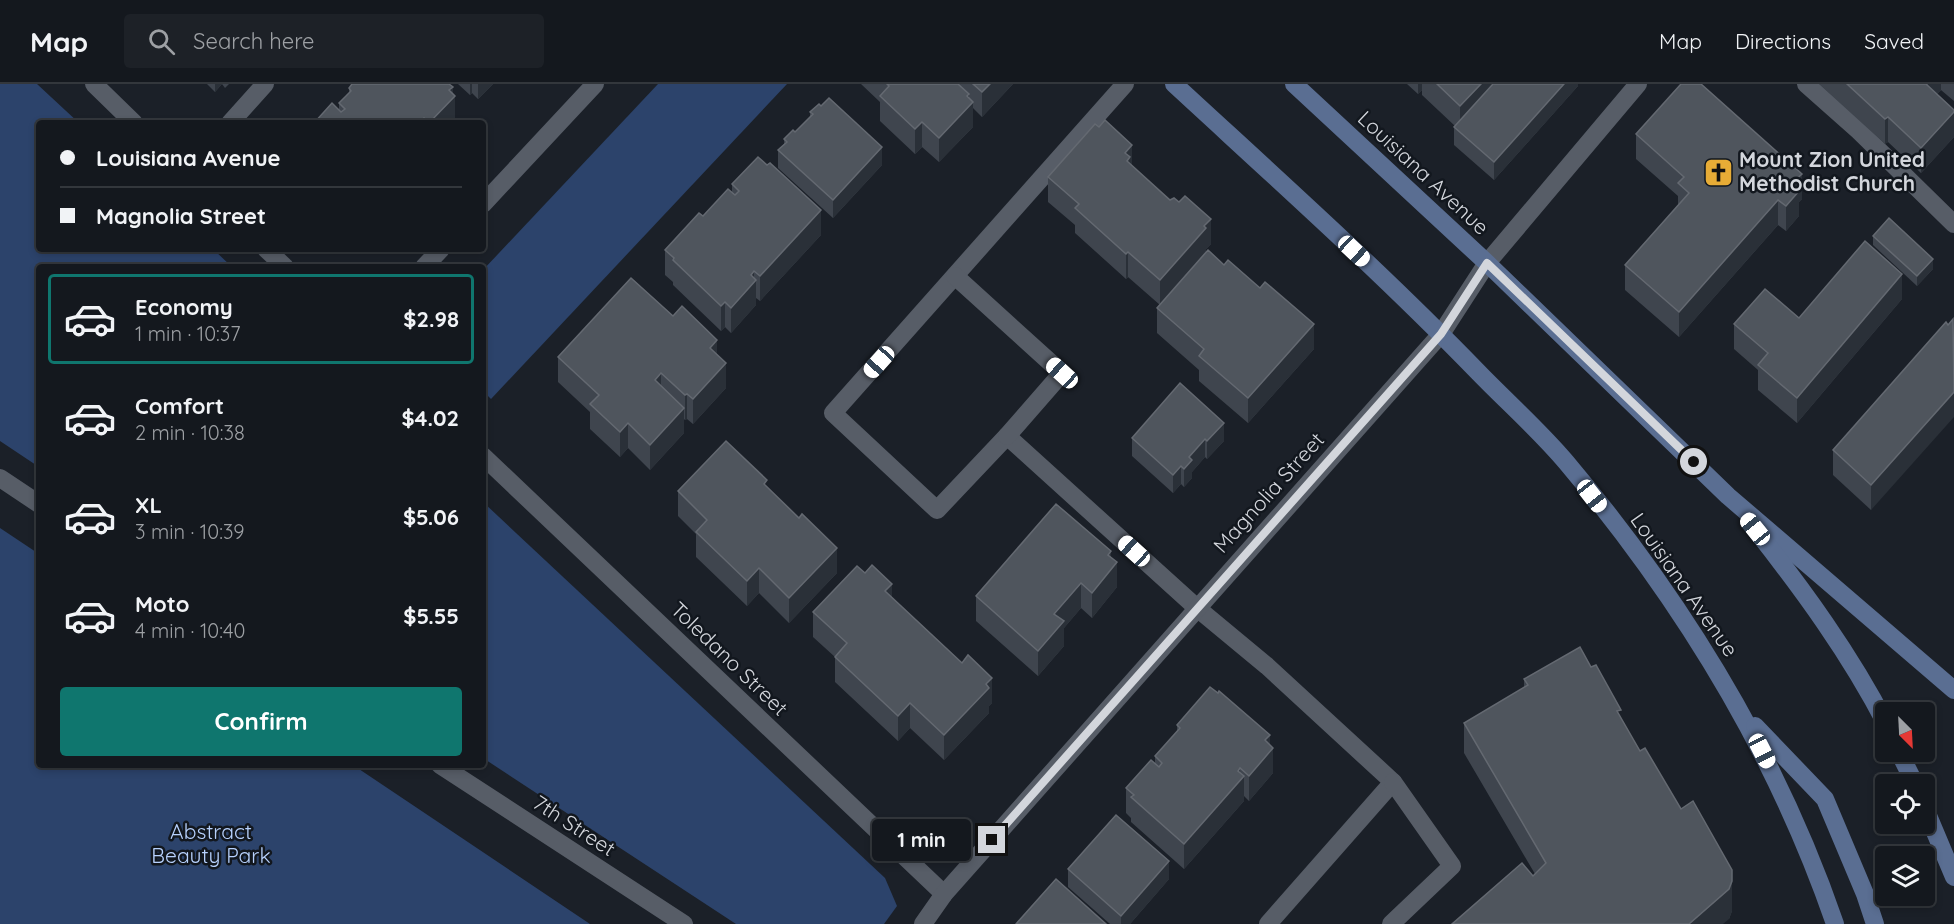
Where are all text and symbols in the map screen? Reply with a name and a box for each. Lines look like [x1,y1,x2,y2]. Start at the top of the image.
search box [124,14,544,68]
text: Map [30,24,88,59]
icon: search [145,25,178,58]
text: Search here [193,27,315,55]
text: Map [1659,28,1702,54]
text: Directions [1735,28,1831,54]
text: Saved [1864,28,1924,54]
street label: Louisiana Avenue [1353,105,1495,240]
text: Louisiana Avenue [96,144,281,172]
place label: Mount Zion United Methodist Church [1739,146,1925,196]
church icon: Mount Zion United Methodist Church [1702,156,1734,188]
text: Magnolia Street [96,202,266,230]
car [1335,232,1373,270]
icon: car [63,292,117,346]
text: Economy [135,293,233,321]
text: $2.98 [403,305,459,333]
text: 1 min · 10:37 [135,321,241,346]
car [860,343,898,381]
car [1043,354,1081,392]
icon: car [63,391,117,445]
text: Comfort [135,392,224,420]
text: $4.02 [401,404,459,432]
text: 2 min · 10:38 [135,420,245,445]
street label: Magnolia Street [1207,427,1329,558]
route start [1680,448,1707,475]
car [1574,476,1610,516]
icon: car [63,490,117,544]
text: XL [135,491,162,519]
text: $5.06 [403,503,459,531]
street label: Louisiana Avenue [1625,507,1744,661]
car [1737,509,1773,549]
text: 3 min · 10:39 [135,519,245,544]
car [1115,532,1153,570]
icon: car [63,589,117,643]
text: Moto [135,590,189,618]
street label: Toledano Street [666,596,794,721]
text: $5.55 [403,602,459,630]
text: 4 min · 10:40 [135,618,245,643]
button: Confirm [60,687,462,756]
north arrow [1875,702,1935,762]
map controls [1875,702,1935,906]
car [1746,731,1778,771]
button: locate [1875,774,1935,834]
street label: 7th Street [528,789,621,861]
park label: Abstract Beauty Park [151,818,271,868]
callout: 1 min [872,819,971,861]
route end [978,826,1005,853]
text: 1 min [897,827,946,852]
button: layers [1875,846,1935,906]

